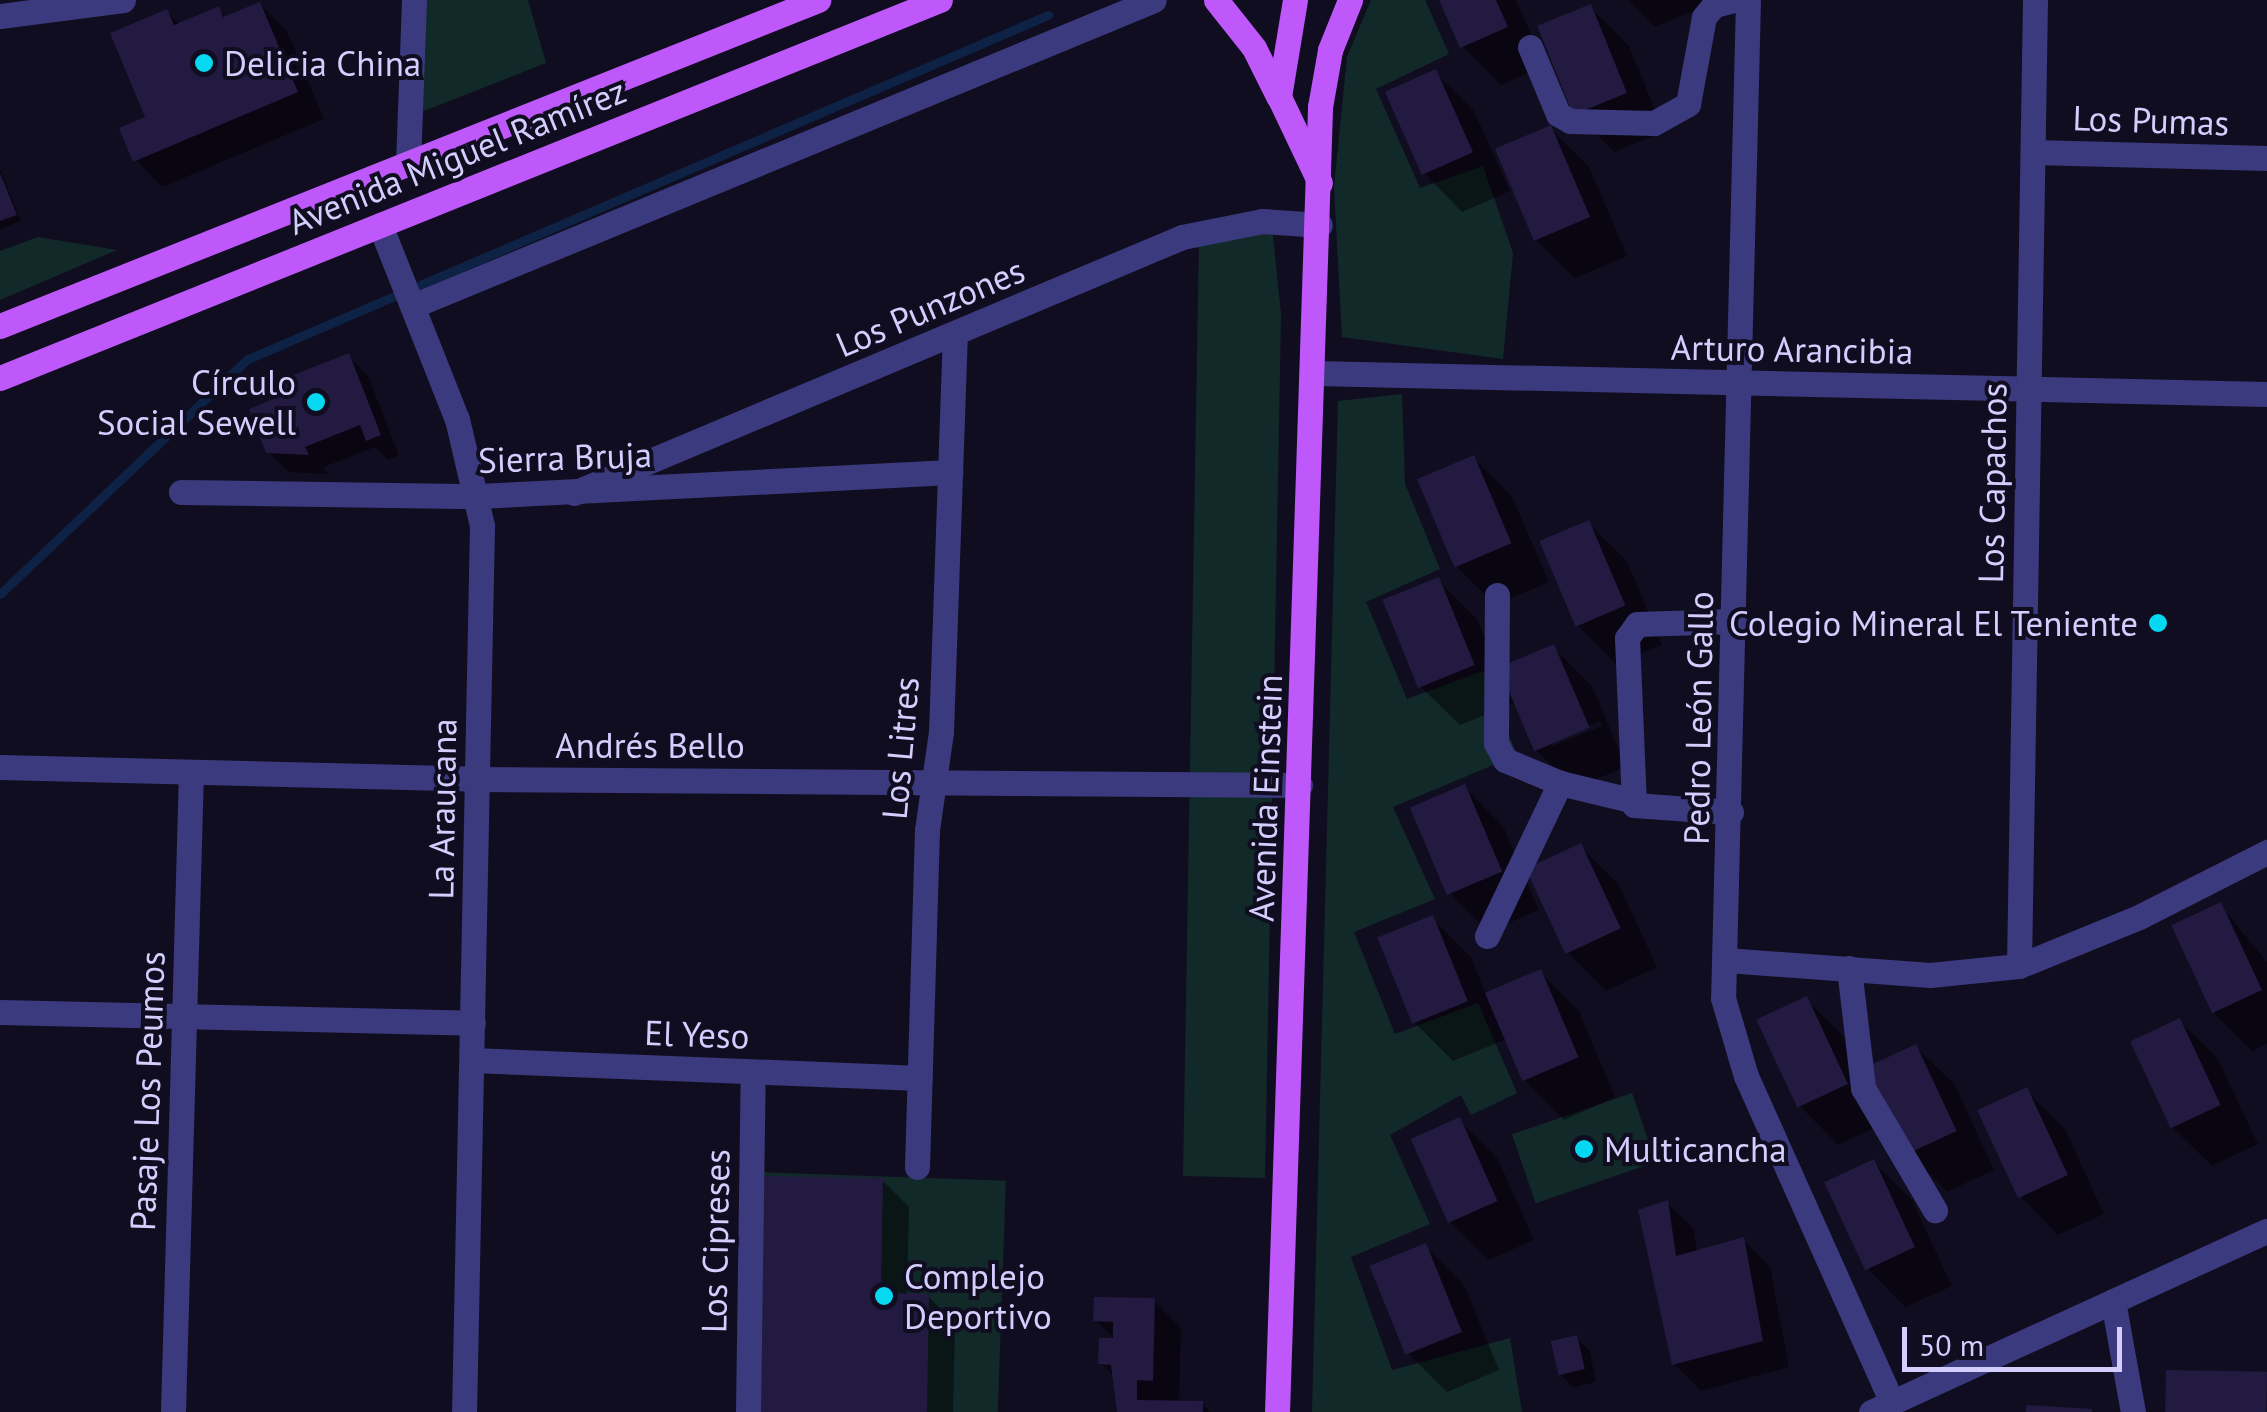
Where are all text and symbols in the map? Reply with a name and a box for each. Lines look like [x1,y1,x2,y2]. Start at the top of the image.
place label: Delicia China [224,42,421,84]
marker: Delicia China [193,52,215,74]
street label: Avenida Miguel Ramírez [282,69,632,243]
street label: Los Pumas [2072,96,2230,144]
street label: Los Punzones [829,248,1031,366]
street label: Arturo Arancibia [1670,326,1914,372]
place label: Círculo Social Sewell [97,361,296,443]
street label: Los Capachos [1969,382,2015,584]
marker: Círculo Social Sewell [305,391,327,413]
street label: Sierra Bruja [477,433,653,481]
street label: Pedro León Gallo [1675,591,1721,845]
place label: Colegio Mineral El Teniente [1728,602,2138,644]
marker: Colegio Mineral El Teniente [2147,612,2169,634]
street label: Avenida Einstein [1240,674,1290,922]
street label: Los Litres [873,675,927,821]
street label: La Araucana [419,717,465,901]
street label: Andrés Bello [555,724,745,766]
street label: Pasaje Los Peumos [121,950,173,1232]
street label: El Yeso [643,1011,751,1057]
place label: Multicancha [1604,1128,1787,1170]
marker: Multicancha [1573,1138,1595,1160]
street label: Los Cipreses [692,1149,738,1333]
place label: Complejo Deportivo [904,1255,1052,1337]
marker: Complejo Deportivo [873,1285,895,1307]
scale bar [1907,1307,2127,1369]
text: 50 m [1919,1325,1984,1364]

